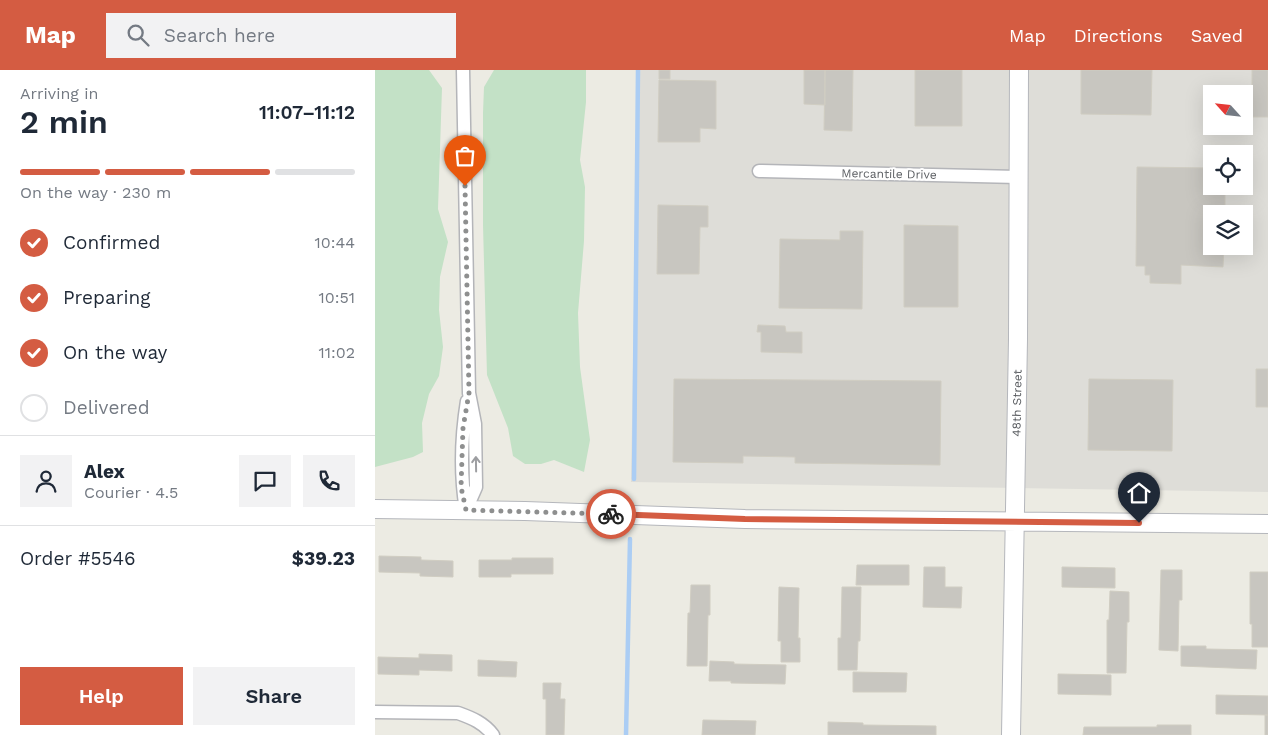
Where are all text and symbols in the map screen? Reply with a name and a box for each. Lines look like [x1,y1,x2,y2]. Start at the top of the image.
search box [106,13,456,58]
text: Map [25,21,76,49]
icon: search [124,21,152,49]
text: Search here [164,24,275,47]
text: Map [1009,25,1046,46]
text: Directions [1074,25,1163,46]
text: Saved [1191,25,1243,46]
text: Arriving in [20,84,98,103]
north arrow [1203,85,1253,135]
map controls [1203,85,1253,255]
text: 11:07–11:12 [259,101,355,124]
text: 2 min [20,103,108,141]
pin [444,135,486,186]
icon: bag [451,142,479,170]
button: locate [1203,145,1253,195]
street label: Mercantile Drive [841,166,937,182]
text: On the way · 230 m [20,183,171,202]
button: layers [1203,205,1253,255]
icon: check [20,229,48,257]
text: Confirmed [63,231,160,254]
text: 10:44 [315,233,355,252]
icon: check [20,284,48,312]
text: Preparing [63,286,150,309]
text: 10:51 [319,288,355,307]
icon: check [20,339,48,367]
text: On the way [63,341,167,364]
text: 11:02 [319,343,355,362]
street label: 48th Street [1009,369,1025,437]
text: Delivered [63,396,150,419]
button: person [20,455,72,507]
button: chat [239,455,291,507]
button: phone [303,455,355,507]
one-way arrow [471,456,481,472]
text: Alex [84,460,125,483]
pin [1118,472,1160,523]
icon: home [1125,479,1153,507]
text: Courier · 4.5 [84,483,178,502]
courier [586,489,636,539]
icon: bike [597,500,625,528]
text: Order #5546 [20,547,136,570]
text: $39.23 [292,547,355,570]
button: Help [20,667,183,725]
button: Share [193,667,355,725]

